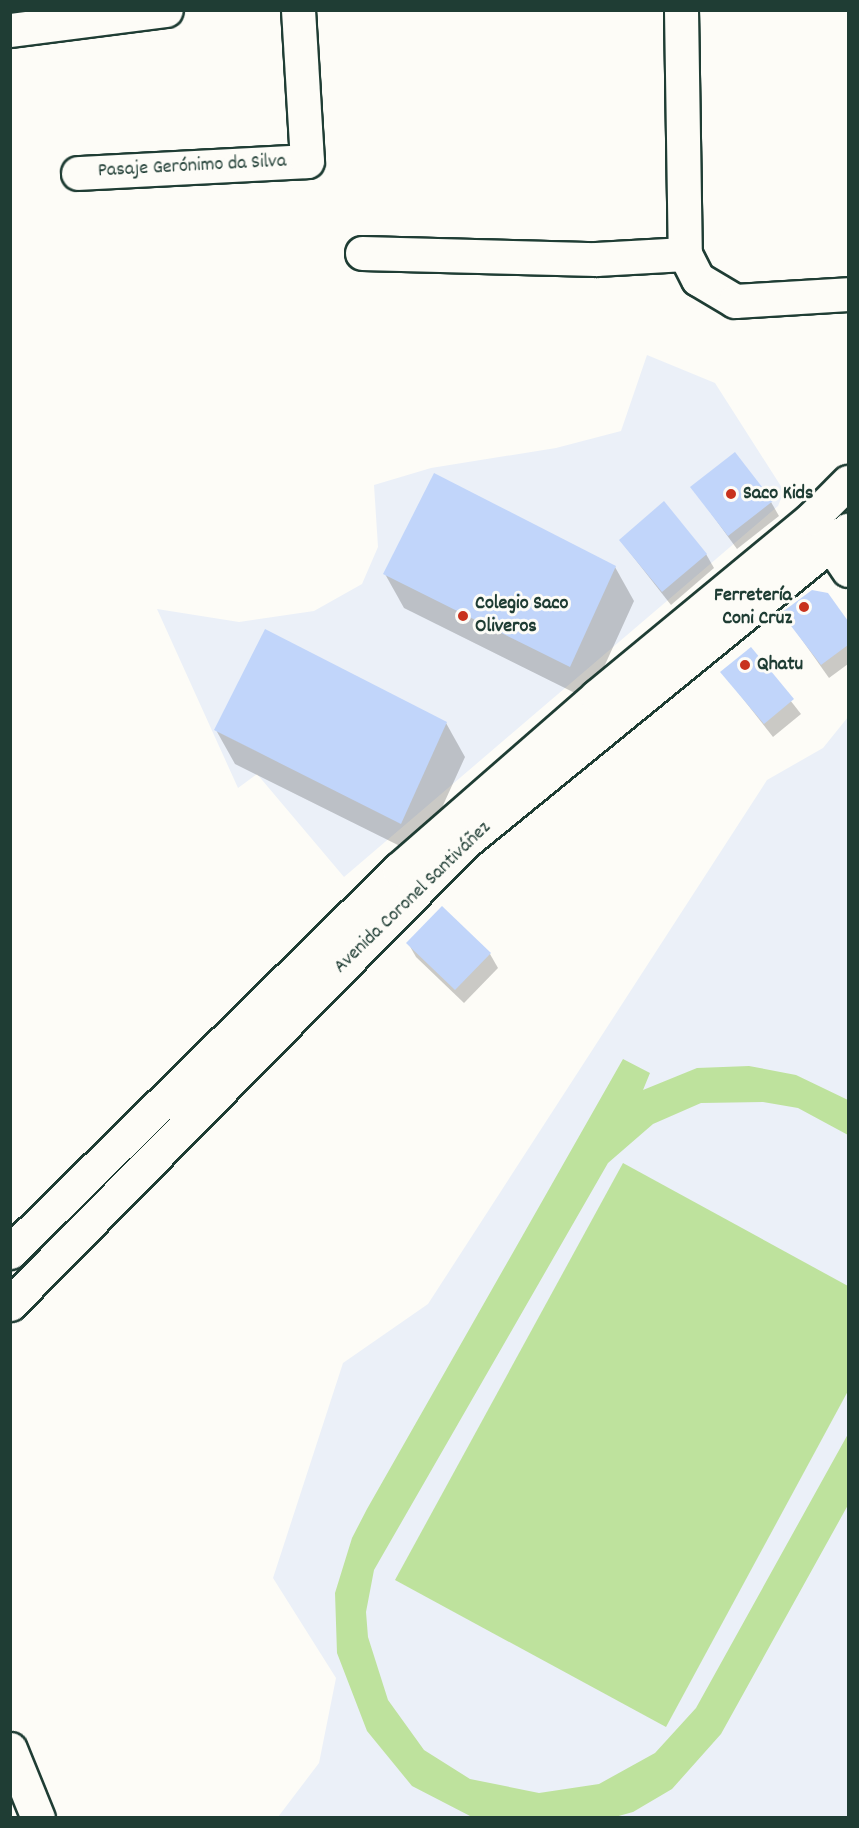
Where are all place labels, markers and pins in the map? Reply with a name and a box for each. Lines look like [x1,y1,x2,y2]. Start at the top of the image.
place label: Saco Kids [743,482,813,506]
marker: Saco Kids [724,487,738,501]
place label: Ferretería Coni Cruz [714,584,792,631]
place label: Colegio Saco Oliveros [475,592,568,639]
marker: Ferretería Coni Cruz [797,600,811,614]
marker: Colegio Saco Oliveros [456,609,470,623]
place label: Qhatu [757,653,803,677]
marker: Qhatu [738,658,752,672]

